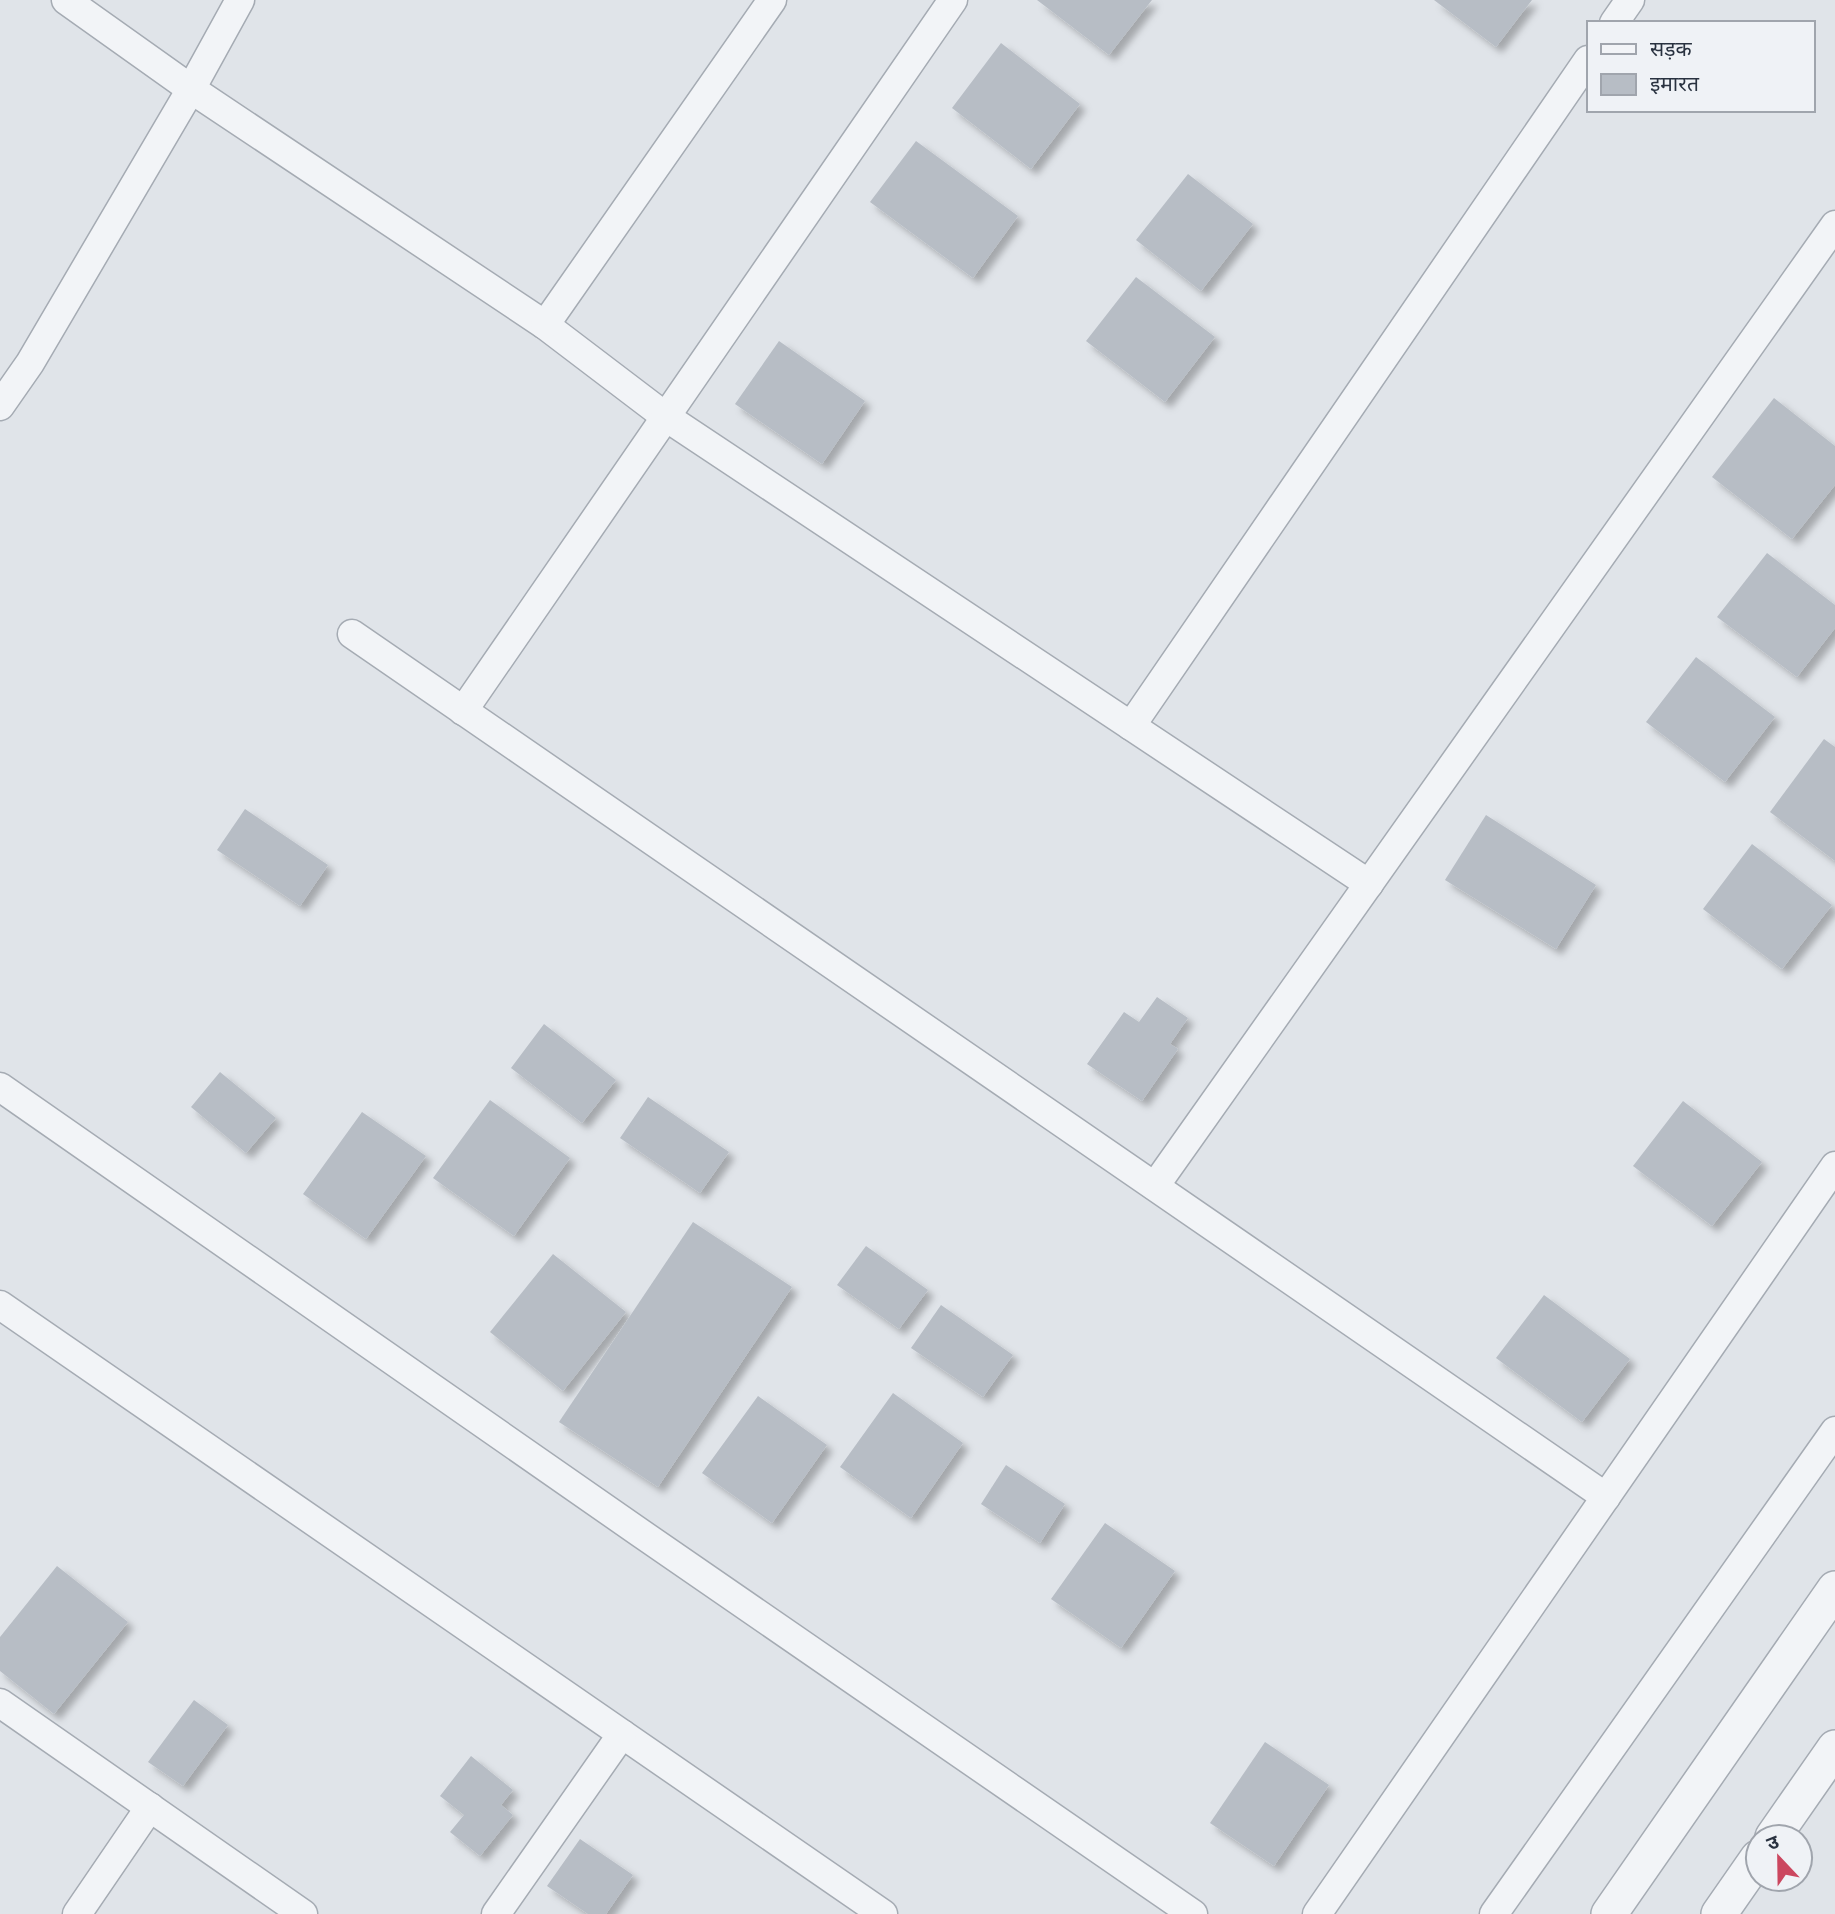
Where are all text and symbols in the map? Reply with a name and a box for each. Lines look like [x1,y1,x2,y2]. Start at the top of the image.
legend [1587,21,1814,112]
text: सड़क [1650,35,1692,61]
text: इमारत [1650,70,1700,96]
north arrow [1744,1823,1814,1893]
text: उ [1763,1829,1783,1855]

